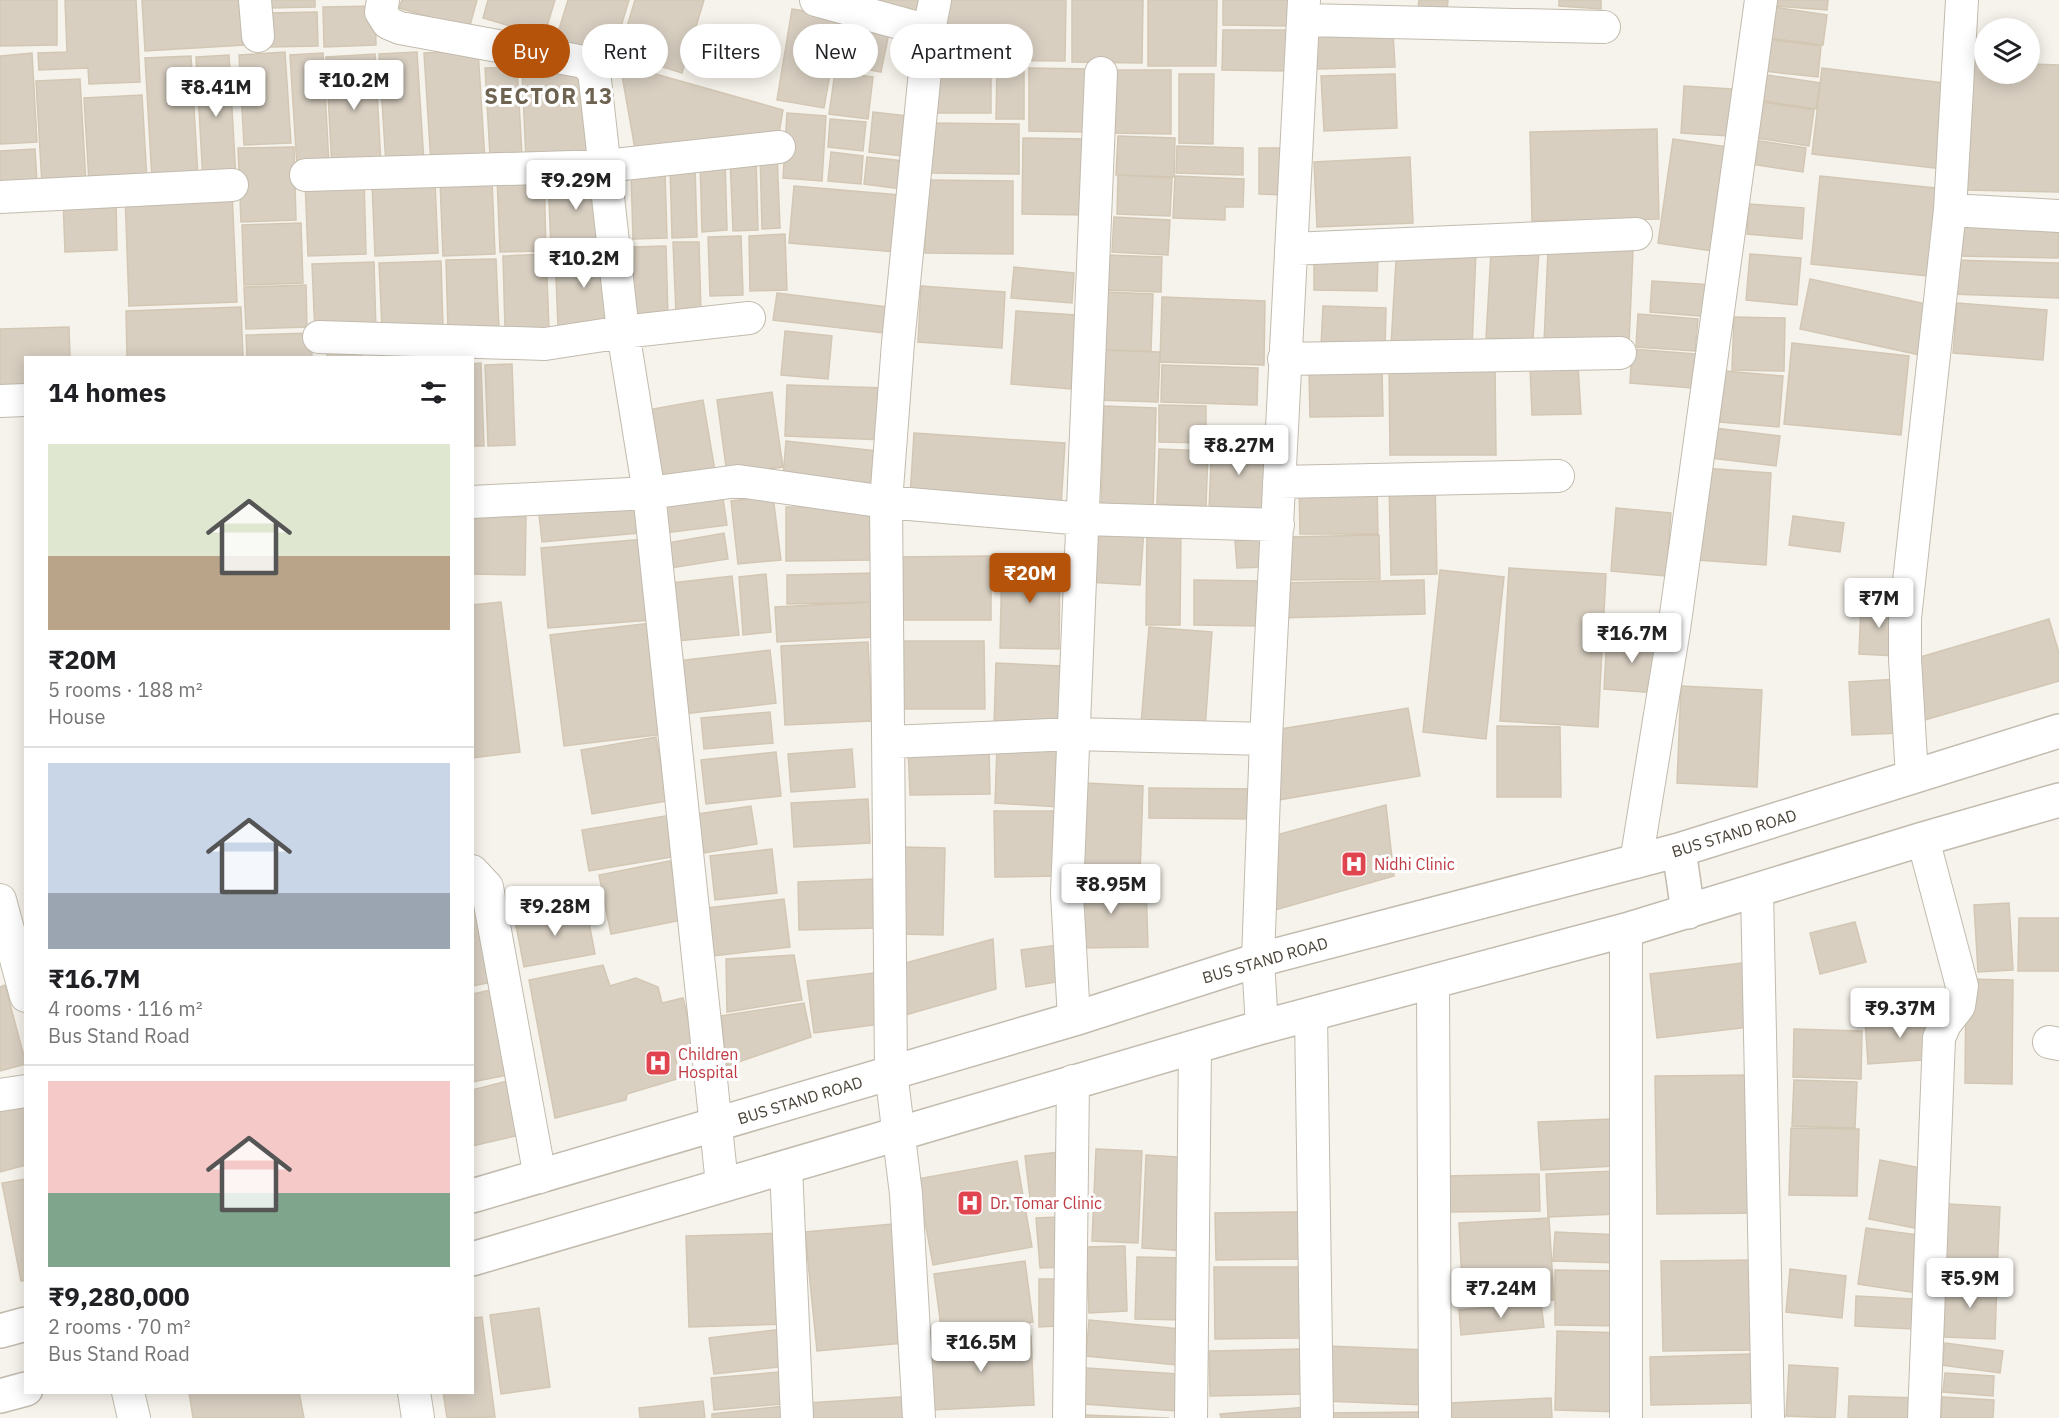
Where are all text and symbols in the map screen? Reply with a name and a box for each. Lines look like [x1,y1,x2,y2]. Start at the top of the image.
map controls [1974,18,2040,84]
button: layers [1974,18,2040,84]
chip: Buy [492,24,570,78]
chip: Rent [582,24,668,78]
chip: Filters [680,24,781,78]
chip: New [793,24,878,78]
chip: Apartment [890,24,1033,78]
pin: ₹10.2M [305,60,403,111]
text: ₹10.2M [318,66,390,93]
pin: ₹8.41M [167,67,265,118]
text: ₹8.41M [180,73,252,100]
district label: SECTOR 13 [484,81,614,110]
pin: ₹9.29M [527,160,625,211]
text: ₹9.29M [540,166,612,193]
pin: ₹10.2M [535,238,633,289]
text: ₹10.2M [548,244,620,271]
text: 14 homes [48,375,166,409]
icon: filters [417,376,450,409]
pin: ₹8.27M [1190,425,1288,476]
text: ₹8.27M [1203,431,1275,458]
icon: home [195,483,303,591]
pin: ₹20M [994,553,1066,604]
text: ₹20M [1004,559,1056,586]
pin: ₹7M [1850,578,1908,629]
text: ₹7M [1859,584,1899,611]
pin: ₹16.7M [1583,613,1681,664]
text: ₹16.7M [1596,619,1668,646]
text: ₹20M [48,642,117,676]
text: 5 rooms · 188 m² [48,676,203,703]
text: House [48,703,105,730]
icon: home [195,802,303,910]
street label: BUS STAND ROAD [1669,804,1799,862]
hospital icon: Nidhi Clinic [1339,849,1369,879]
place label: Nidhi Clinic [1374,854,1455,874]
pin: ₹8.95M [1062,864,1160,915]
text: ₹8.95M [1075,870,1147,897]
pin: ₹9.28M [506,886,604,937]
text: ₹9.28M [519,892,591,919]
street label: BUS STAND ROAD [1200,932,1330,988]
text: ₹16.7M [48,961,141,995]
pin: ₹9.37M [1851,988,1949,1039]
text: ₹9.37M [1864,994,1936,1021]
text: 4 rooms · 116 m² [48,995,203,1022]
text: Bus Stand Road [48,1022,190,1049]
place label: Children Hospital [678,1044,738,1082]
hospital icon: Children Hospital [643,1048,673,1078]
street label: BUS STAND ROAD [735,1071,865,1129]
icon: home [195,1120,303,1228]
hospital icon: Dr. Tomar Clinic [955,1188,985,1218]
place label: Dr. Tomar Clinic [990,1193,1102,1213]
pin: ₹5.9M [1928,1258,2012,1309]
text: ₹5.9M [1940,1264,2000,1291]
pin: ₹7.24M [1452,1268,1550,1319]
text: ₹7.24M [1465,1274,1537,1301]
text: ₹9,280,000 [48,1279,190,1313]
text: 2 rooms · 70 m² [48,1313,191,1340]
pin: ₹16.5M [932,1322,1030,1373]
text: ₹16.5M [945,1328,1017,1355]
text: Bus Stand Road [48,1340,190,1367]

